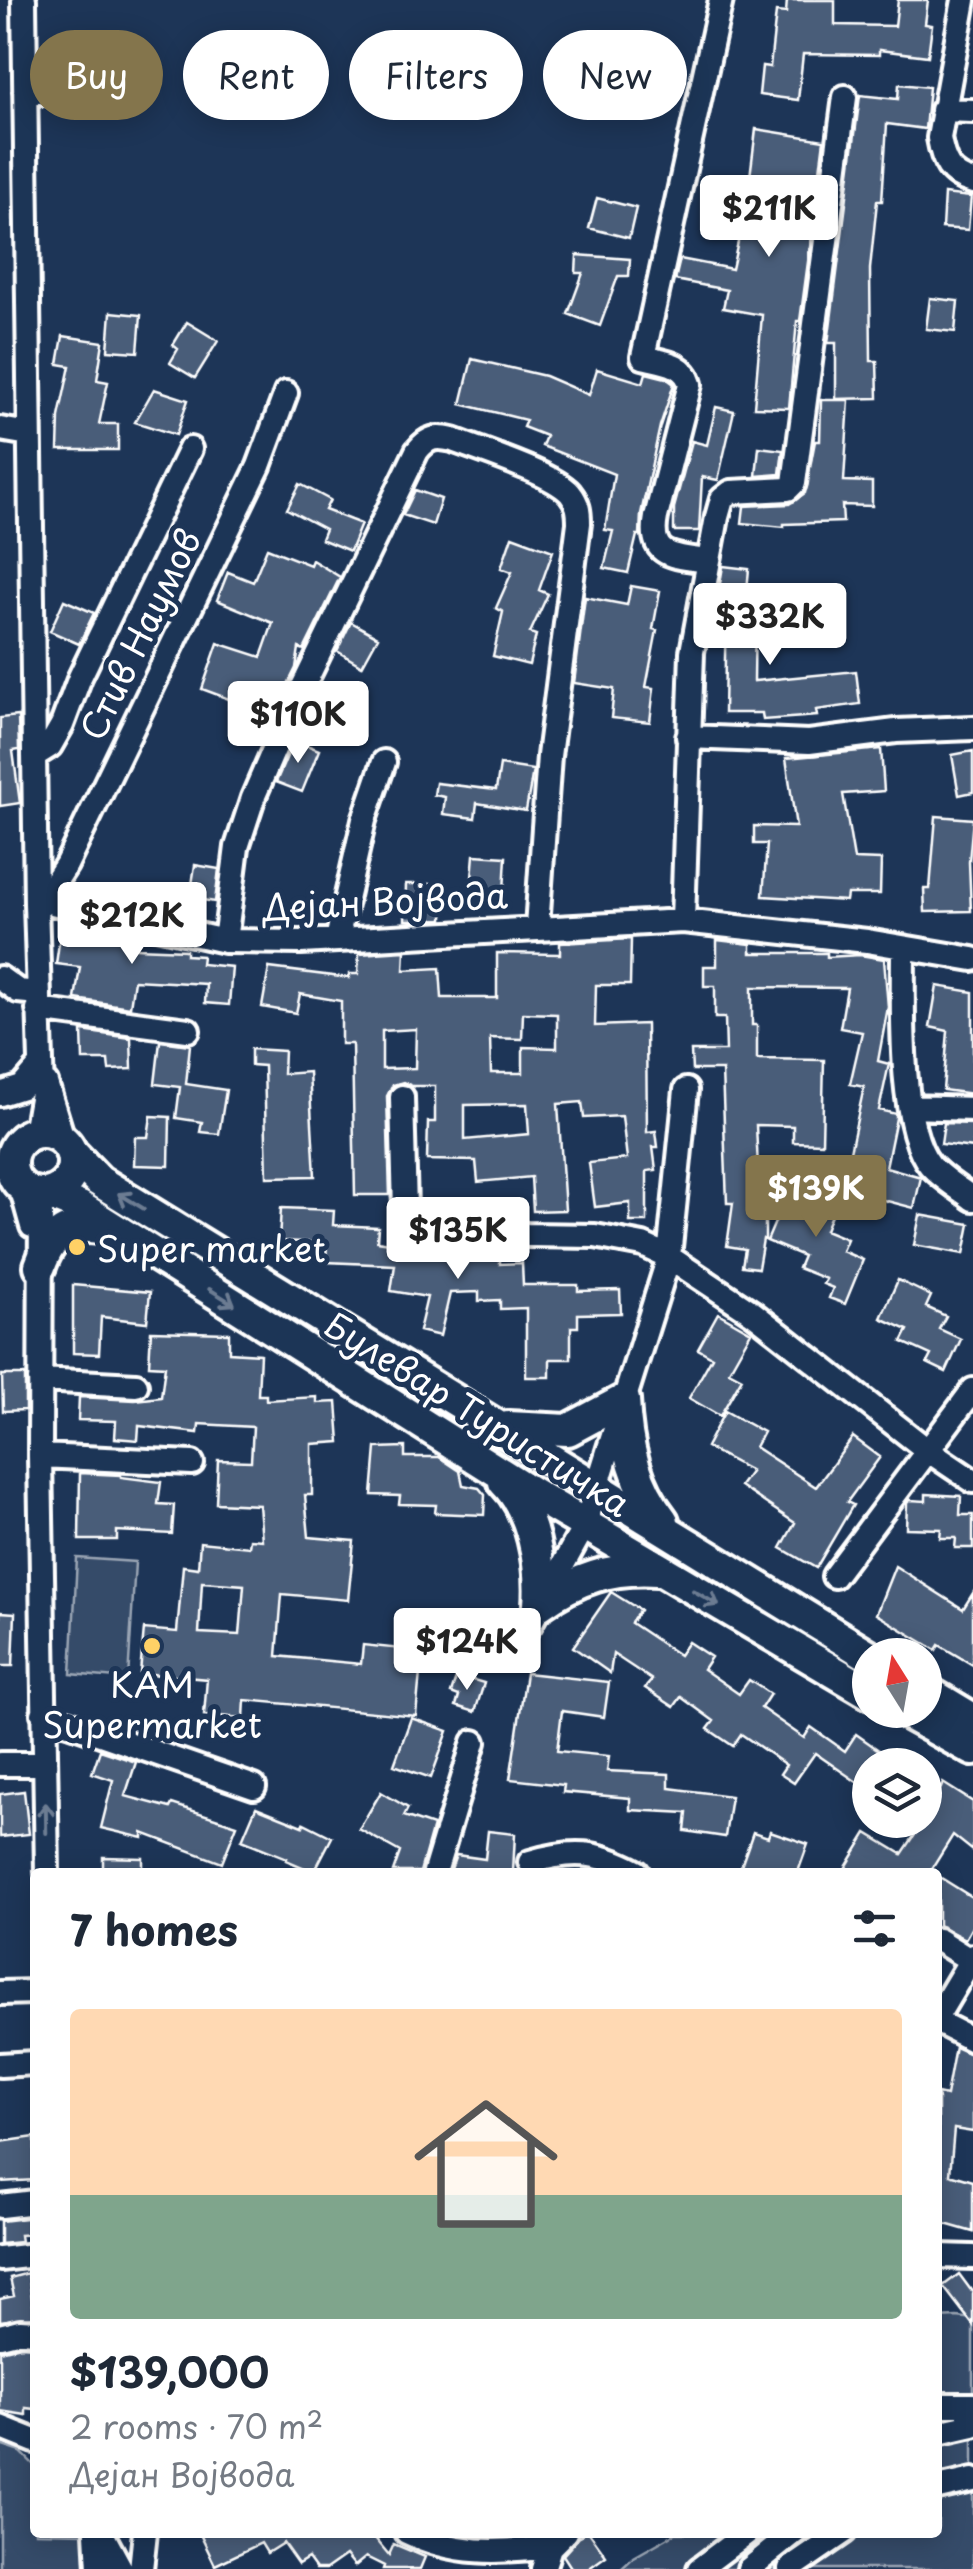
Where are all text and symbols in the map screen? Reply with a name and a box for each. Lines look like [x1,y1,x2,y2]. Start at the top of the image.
chip: Buy [30,30,163,120]
chip: Rent [183,30,329,120]
chip: Filters [349,30,523,120]
chip: New [543,30,687,120]
pin: $211K [699,175,839,260]
text: $211K [722,183,816,231]
street label: Стив Наумов [65,519,213,749]
pin: $332K [700,583,840,668]
text: $332K [715,591,825,639]
pin: $110K [228,681,368,766]
text: $110K [250,689,346,737]
street label: Дејан Војвода [260,867,509,933]
pin: $212K [62,882,202,967]
text: $212K [80,890,184,938]
pin: $139K [746,1155,886,1240]
text: $139K [767,1163,865,1211]
one-way arrow [118,1191,146,1211]
pin: $135K [388,1197,528,1282]
text: $135K [409,1205,507,1253]
place label: Super market [97,1221,326,1274]
marker: Super market [66,1236,88,1258]
one-way arrow [207,1286,236,1307]
street label: Булевар Туристичка [315,1297,641,1529]
one-way arrow [690,1588,720,1608]
pin: $124K [397,1608,537,1693]
text: $124K [416,1616,518,1664]
marker: KAM Supermarket [141,1635,163,1657]
north arrow [852,1638,942,1728]
map controls [852,1638,942,1838]
place label: KAM Supermarket [42,1657,262,1750]
button: layers [852,1748,942,1838]
one-way arrow [36,1803,56,1836]
text: 7 homes [70,1897,238,1960]
icon: filters [847,1901,902,1956]
icon: home [396,2074,576,2254]
text: $139,000 [70,2339,269,2402]
text: 2 rooms · 70 m² [70,2402,323,2450]
text: Дејан Војвода [70,2450,294,2498]

